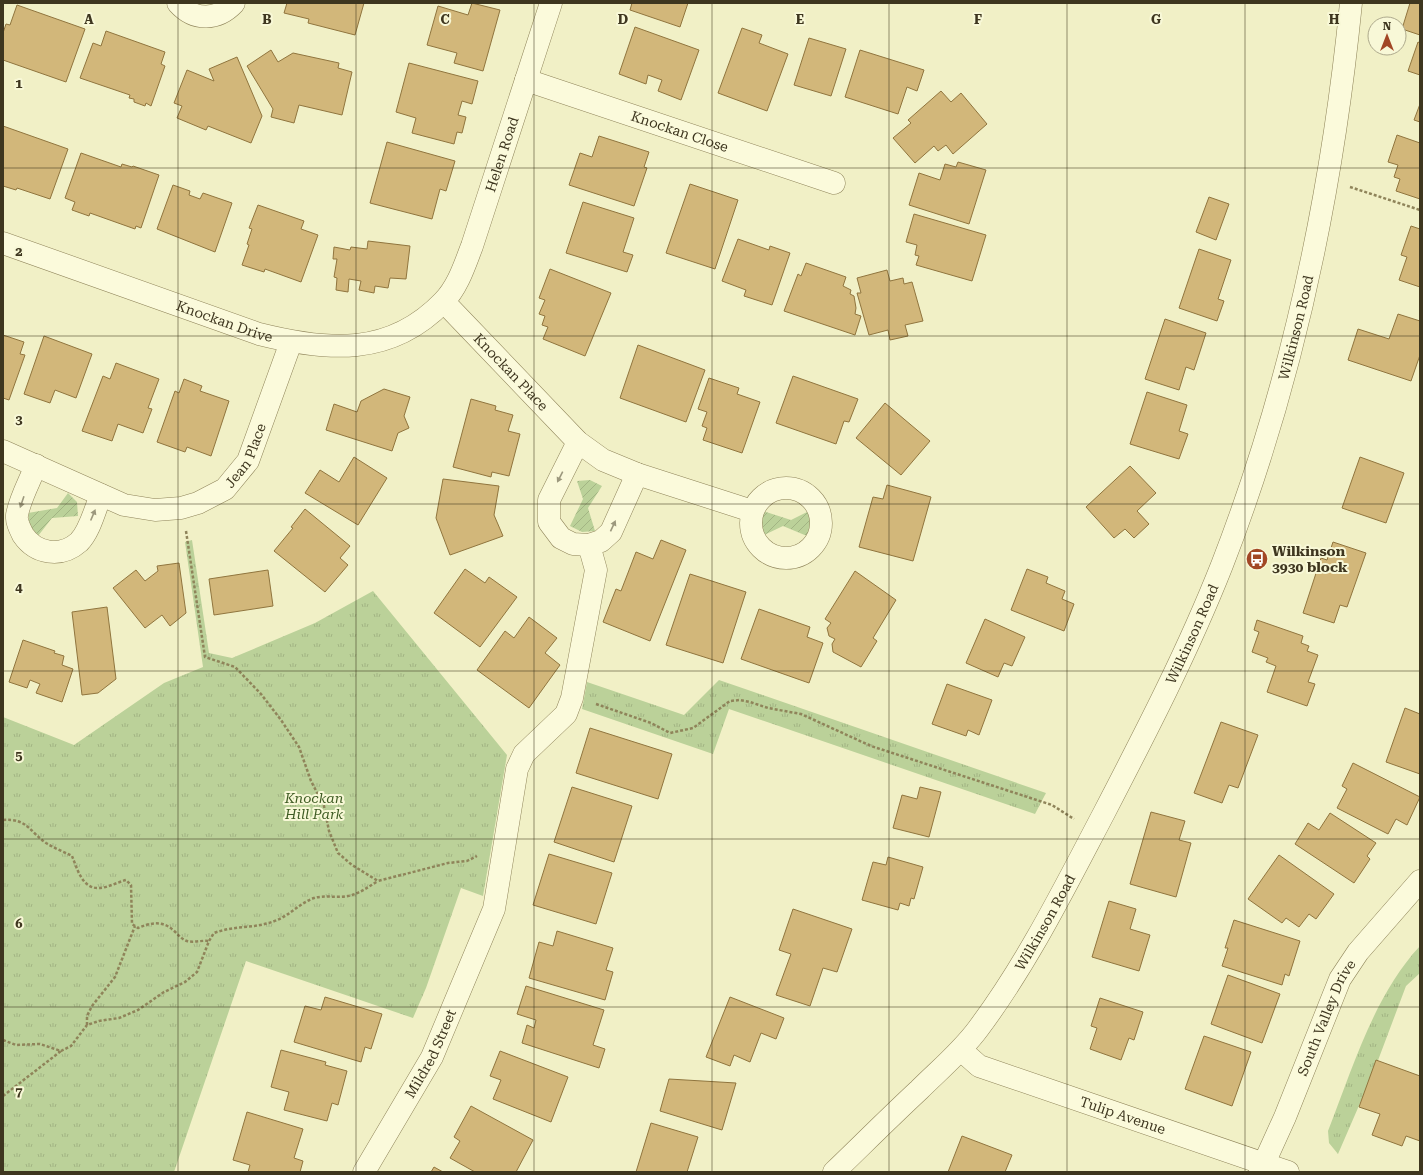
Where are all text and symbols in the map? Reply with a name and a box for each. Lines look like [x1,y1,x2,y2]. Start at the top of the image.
text: A [84,12,94,27]
text: B [262,12,272,27]
text: C [440,12,450,27]
text: D [618,12,628,27]
text: E [796,12,804,27]
text: F [974,12,982,27]
text: G [1151,12,1161,27]
text: H [1329,12,1340,27]
north arrow [1367,16,1407,56]
text: N [1383,20,1392,33]
text: 1 [15,76,23,91]
street label: Knockan Close [629,108,731,155]
street label: Helen Road [482,115,522,194]
text: 2 [15,244,23,259]
street label: Wilkinson Road [1275,274,1316,382]
street label: Knockan Drive [174,297,275,345]
street label: Knockan Place [471,330,552,414]
text: 3 [15,412,23,427]
street label: Jean Place [221,421,269,491]
one-way arrow [557,471,563,482]
one-way arrow [19,496,25,508]
one-way arrow [90,509,96,521]
one-way arrow [610,521,616,532]
place label: Wilkinson 3930 block [1272,543,1348,575]
bus stop icon: Wilkinson 3930 block [1244,546,1270,572]
text: 4 [15,580,23,595]
street label: Wilkinson Road [1163,582,1221,686]
text: 5 [15,748,23,763]
park label: Knockan Hill Park [284,790,344,822]
street label: Wilkinson Road [1012,872,1078,973]
text: 6 [15,916,23,931]
street label: South Valley Drive [1294,956,1359,1078]
street label: Mildred Street [402,1007,459,1101]
text: 7 [15,1084,23,1099]
street label: Tulip Avenue [1078,1093,1168,1138]

